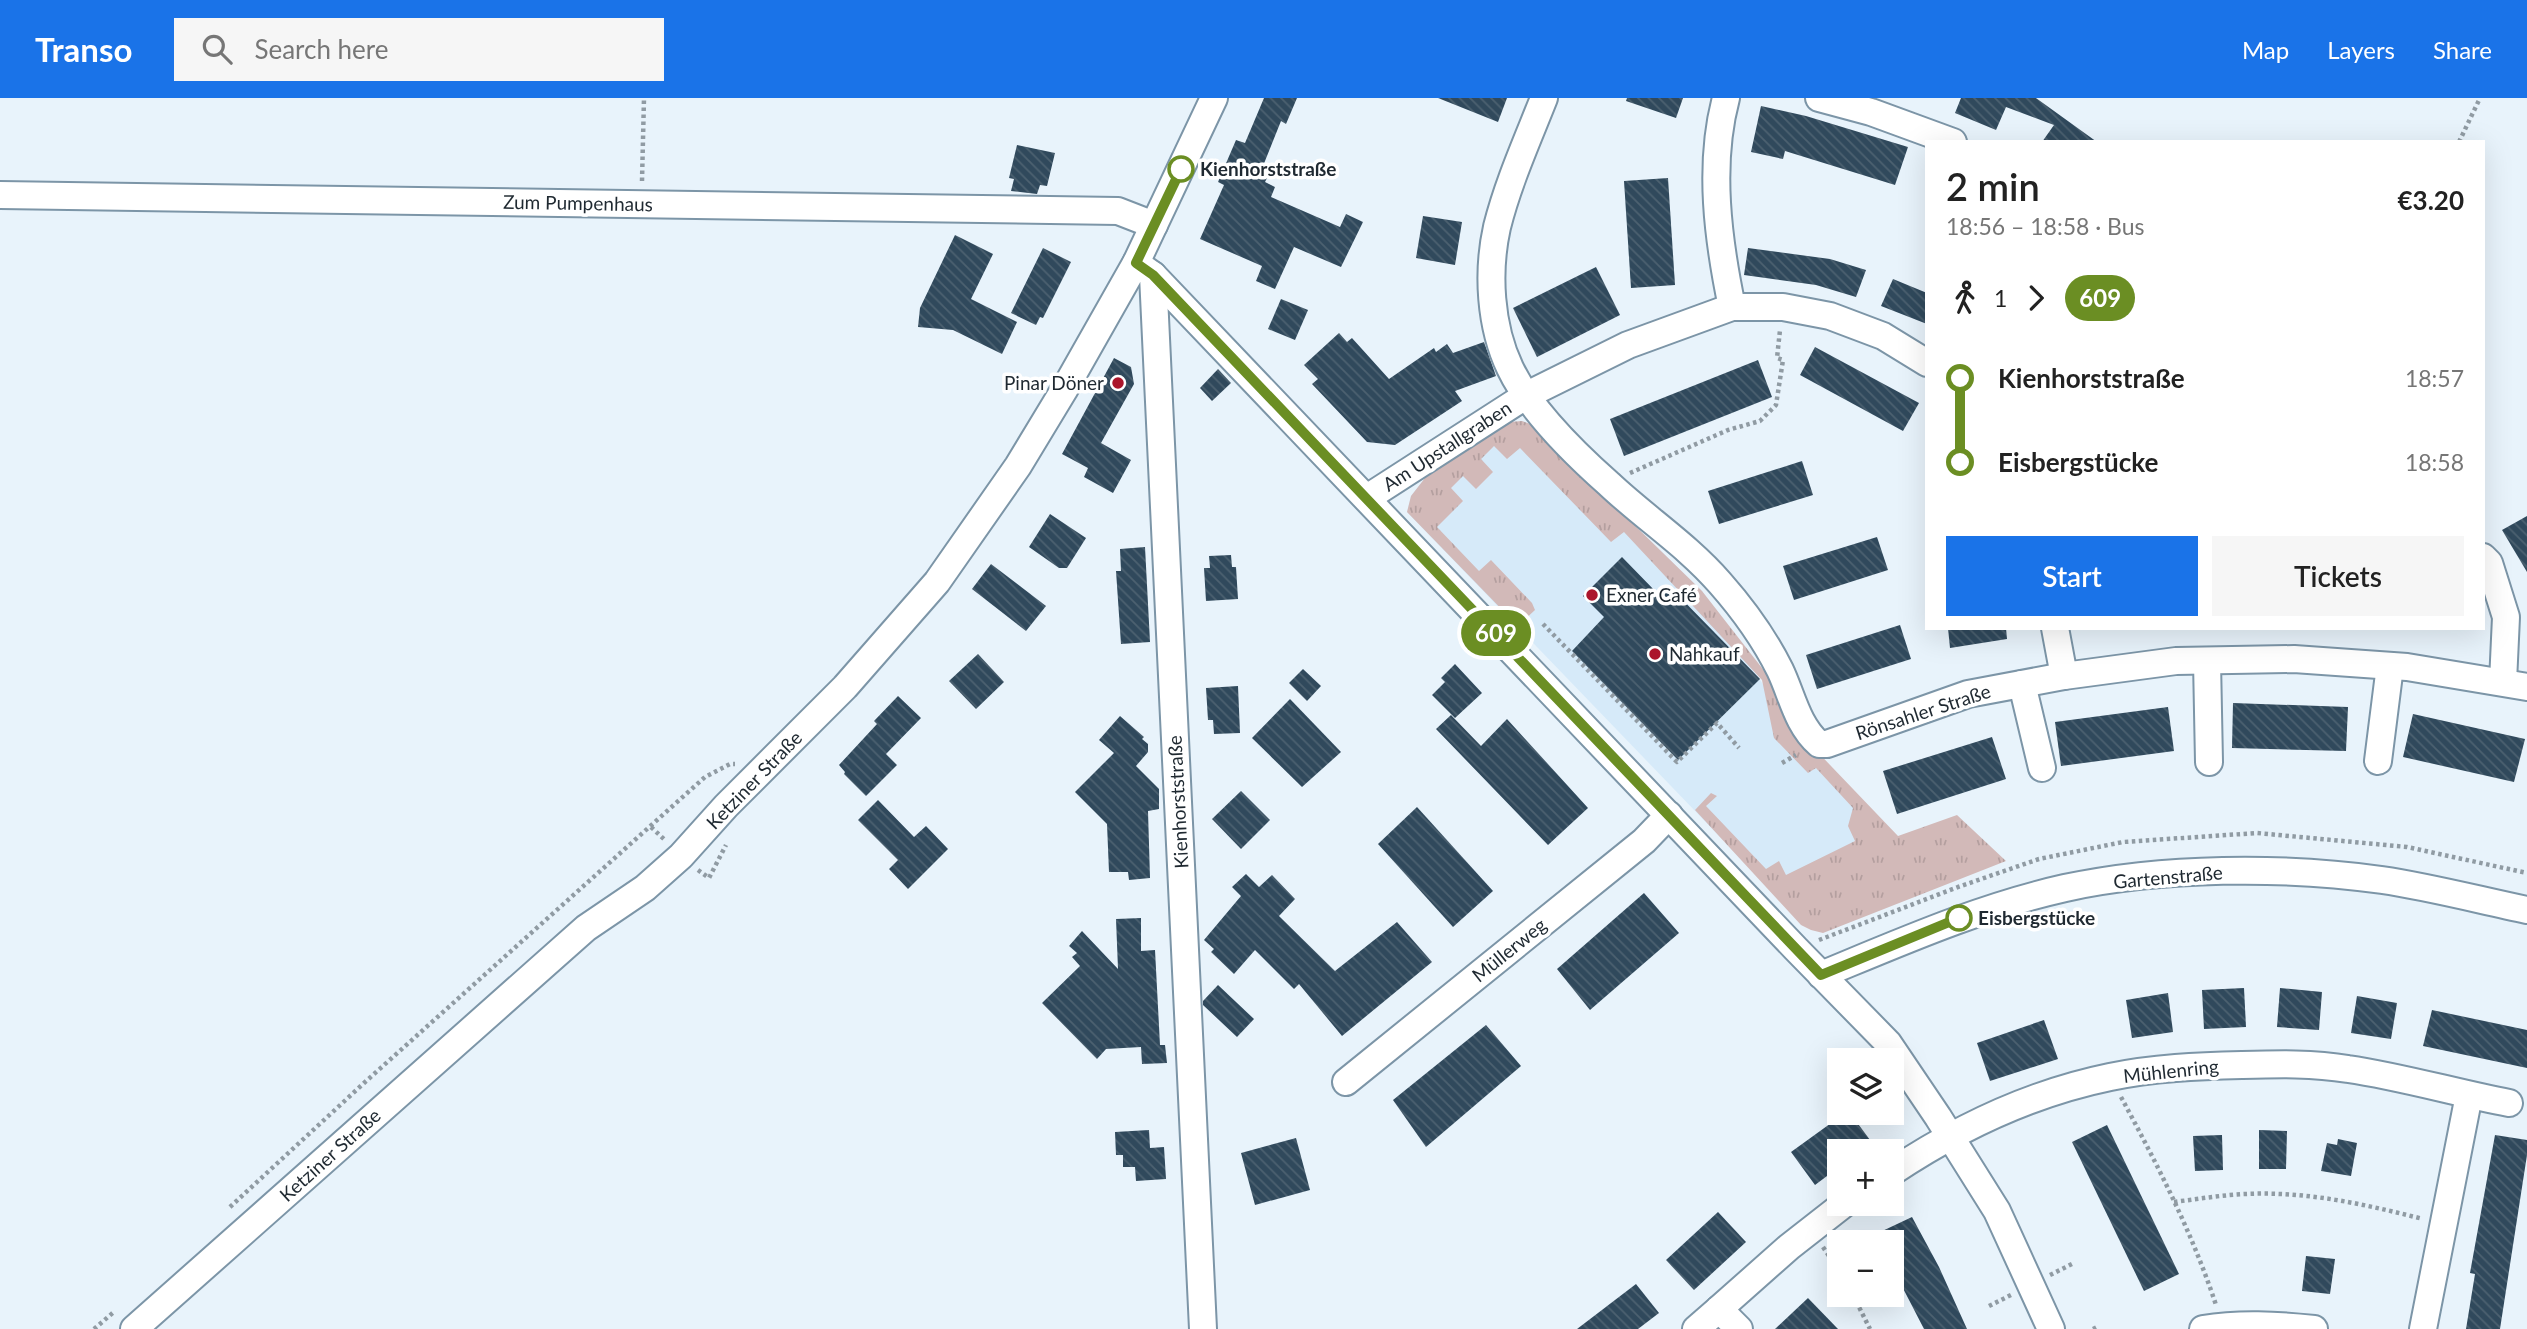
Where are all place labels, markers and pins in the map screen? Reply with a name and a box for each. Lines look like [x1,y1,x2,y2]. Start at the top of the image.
marker: Kienhorststraße [1168,156,1194,182]
place label: Kienhorststraße [1200,157,1336,180]
place label: Pinar Döner [1004,371,1104,394]
marker: Pinar Döner [1110,375,1126,391]
place label: Exner Café [1606,583,1697,606]
marker: Exner Café [1584,587,1600,603]
place label: Nahkauf [1669,642,1740,665]
marker: Nahkauf [1647,646,1663,662]
marker: Eisbergstücke [1946,905,1972,931]
place label: Eisbergstücke [1978,906,2095,929]

